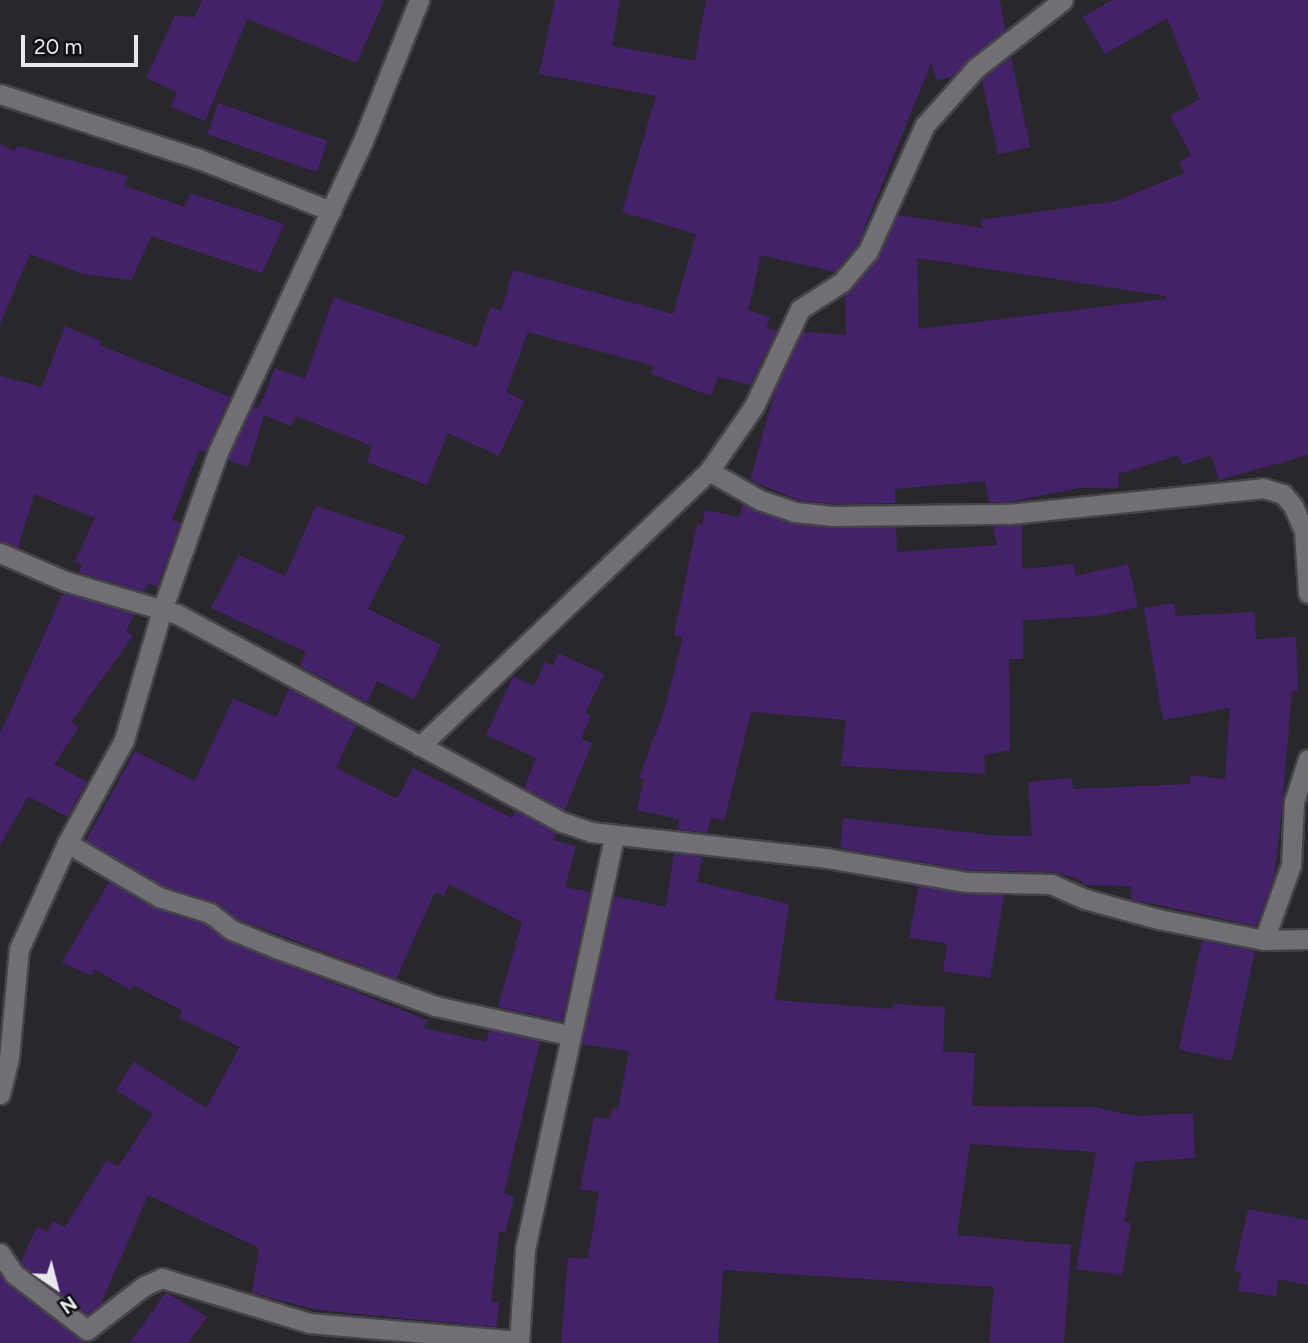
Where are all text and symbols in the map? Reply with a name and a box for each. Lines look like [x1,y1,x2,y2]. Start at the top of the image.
scale bar [24,21,142,65]
text: 20 m [34,34,82,59]
north arrow [21,1252,91,1322]
text: N [56,1291,81,1318]

